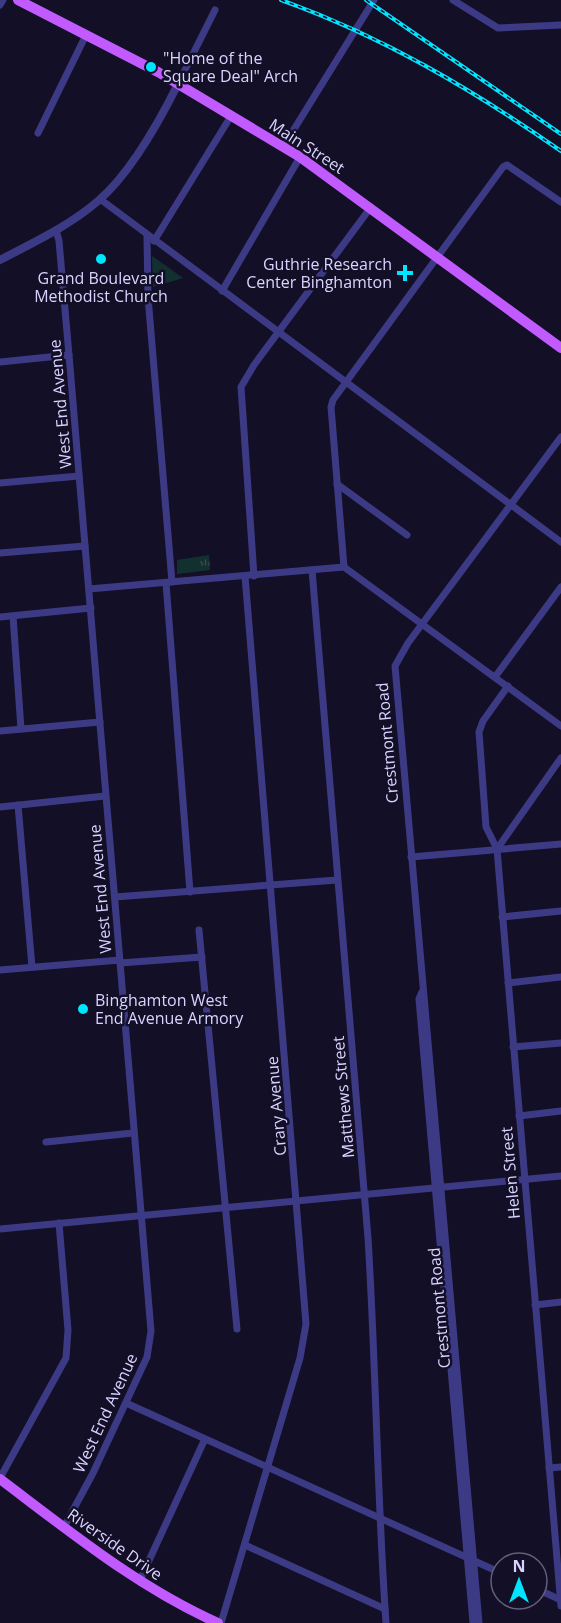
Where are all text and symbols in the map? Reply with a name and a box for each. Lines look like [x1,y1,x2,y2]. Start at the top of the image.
place label: "Home of the Square Deal" Arch [163,47,298,87]
marker: "Home of the Square Deal" Arch [144,60,158,74]
street label: Main Street [265,113,349,179]
marker: Grand Boulevard Methodist Church [94,252,108,266]
place label: Guthrie Research Center Binghamton [246,253,392,293]
marker: Guthrie Research Center Binghamton [396,264,414,282]
place label: Grand Boulevard Methodist Church [34,267,168,307]
street label: West End Avenue [43,338,77,470]
street label: Crestmont Road [371,682,403,804]
street label: West End Avenue [83,823,117,955]
place label: Binghamton West End Avenue Armory [95,989,244,1029]
marker: Binghamton West End Avenue Armory [76,1002,90,1016]
street label: Matthews Street [327,1035,359,1159]
street label: Crary Avenue [261,1055,291,1157]
street label: Helen Street [495,1126,525,1220]
street label: Crestmont Road [423,1247,455,1369]
street label: West End Avenue [68,1350,142,1476]
street label: Riverside Drive [63,1503,167,1585]
north arrow [489,1551,549,1611]
text: N [512,1555,526,1577]

